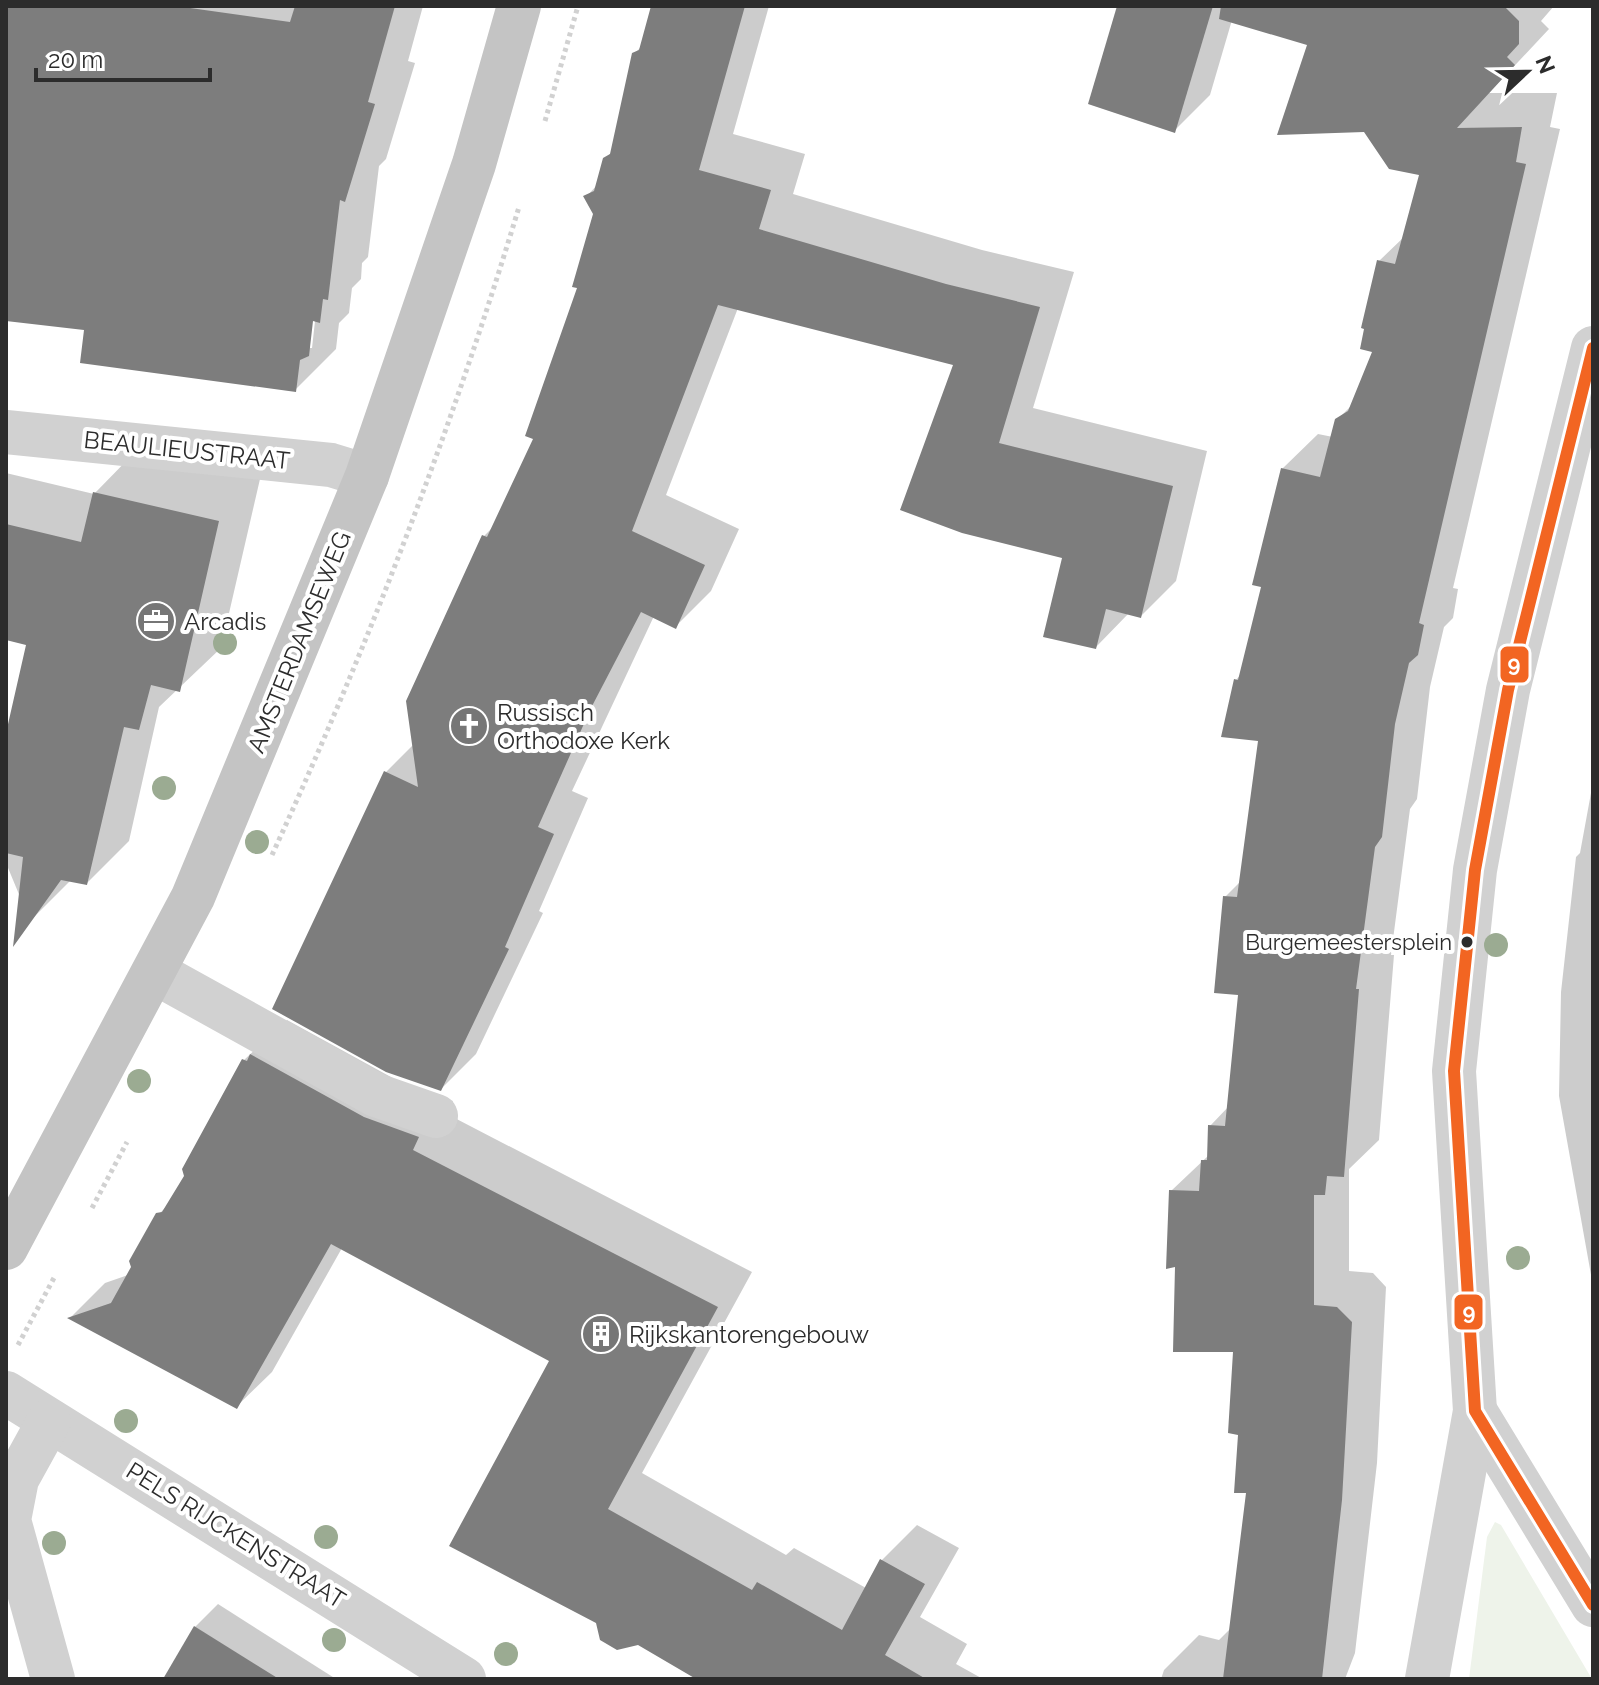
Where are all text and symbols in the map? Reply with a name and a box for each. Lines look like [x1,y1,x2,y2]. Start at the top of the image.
scale bar [36,32,210,82]
north arrow [1487,32,1567,112]
text: 20 m [48,45,103,74]
text: N [1530,52,1561,77]
street label: BEAULIEUSTRAAT [82,425,292,475]
street label: AMSTERDAMSEWEG [241,527,357,757]
office icon: Arcadis [135,600,177,642]
place label: Arcadis [184,607,266,636]
line badge: 9 [1499,645,1530,684]
text: 9 [1508,651,1521,677]
place label: Russisch Orthodoxe Kerk [497,698,670,755]
church icon: Russisch Orthodoxe Kerk [448,705,490,747]
place label: Burgemeestersplein [1245,929,1452,955]
marker: Burgemeestersplein [1459,934,1475,950]
line badge: 9 [1453,1293,1484,1331]
text: 9 [1463,1299,1476,1325]
building icon: Rijkskantorengebouw [580,1313,622,1355]
place label: Rijkskantorengebouw [629,1320,870,1349]
street label: PELS RIJCKENSTRAAT [121,1456,351,1614]

